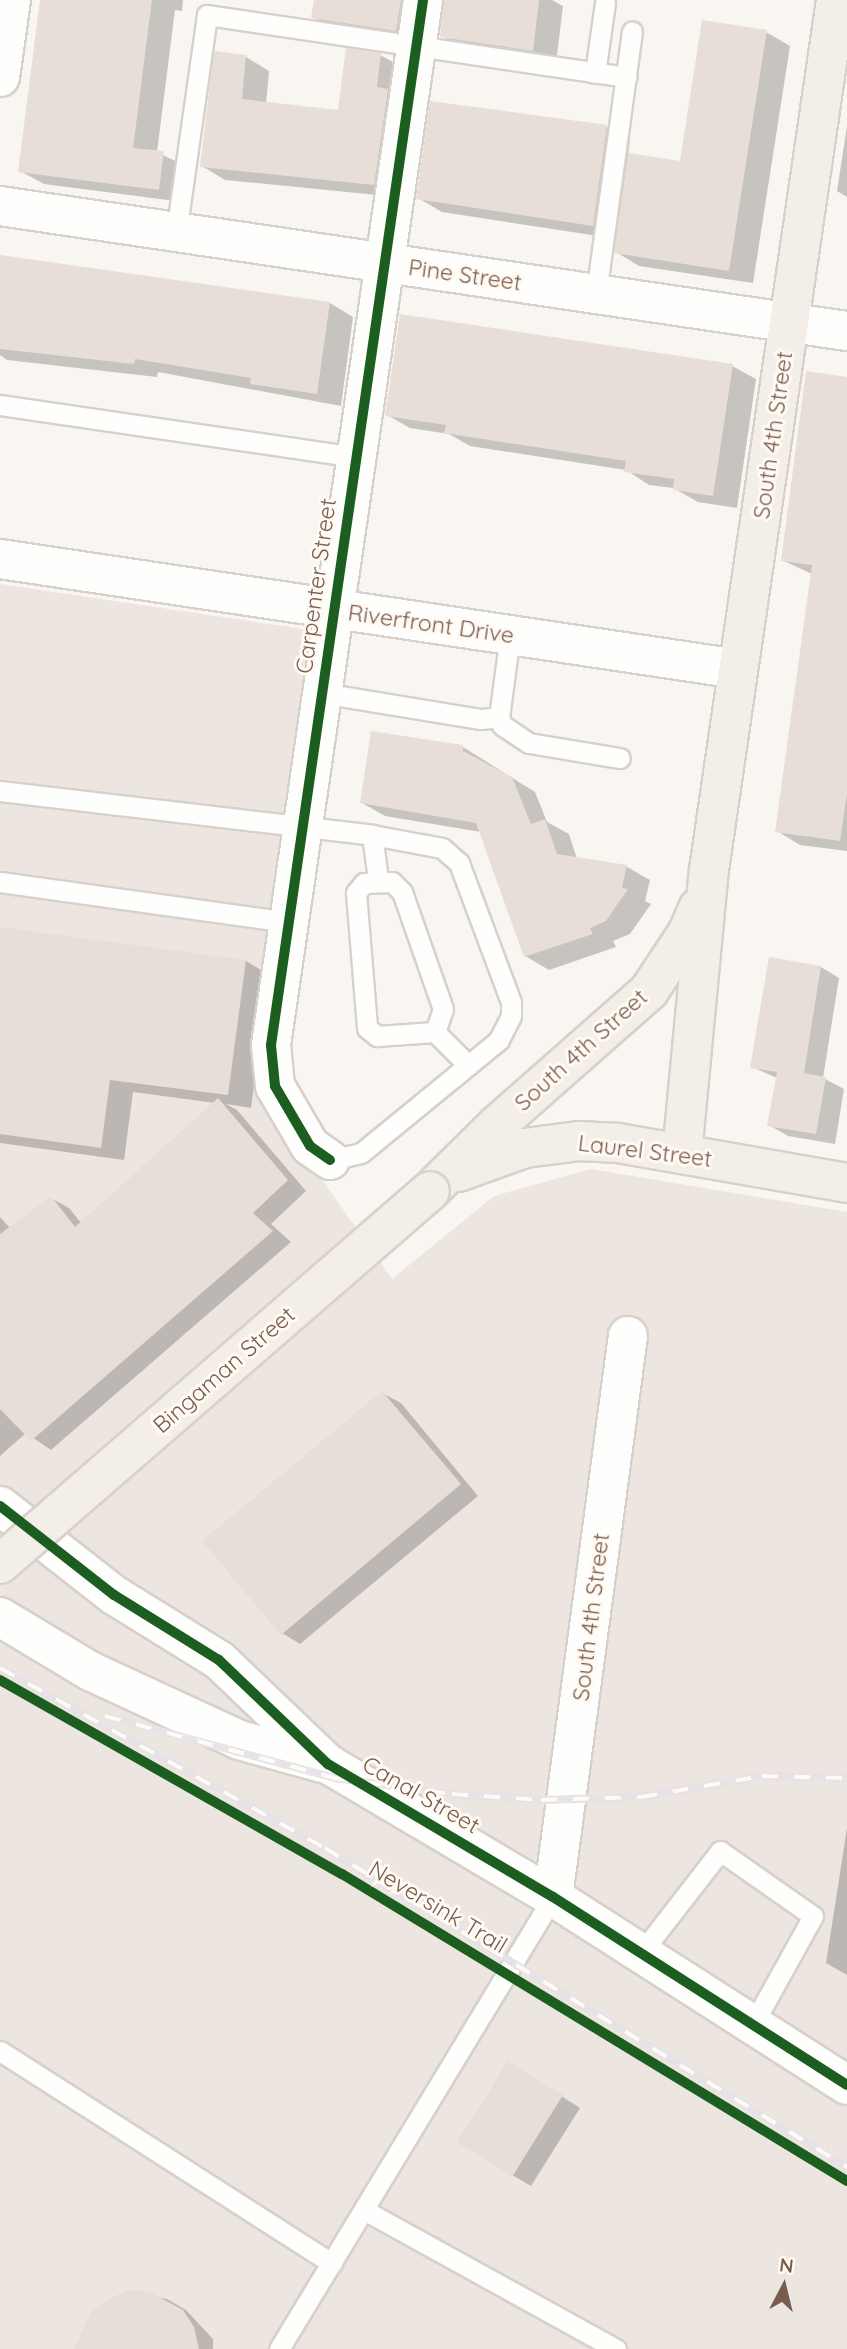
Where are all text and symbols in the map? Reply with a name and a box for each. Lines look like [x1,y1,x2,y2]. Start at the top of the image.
street label: Pine Street [407,253,523,297]
street label: South 4th Street [748,349,798,521]
street label: Carpenter Street [290,497,342,675]
street label: Riverfront Drive [346,599,516,649]
street label: South 4th Street [509,983,653,1117]
street label: Laurel Street [576,1129,714,1173]
street label: Bingaman Street [148,1301,300,1439]
street label: South 4th Street [567,1531,615,1703]
street label: Canal Street [358,1750,484,1840]
street label: Neversink Trail [364,1855,512,1959]
north arrow [749,2251,819,2321]
text: N [778,2252,795,2278]

